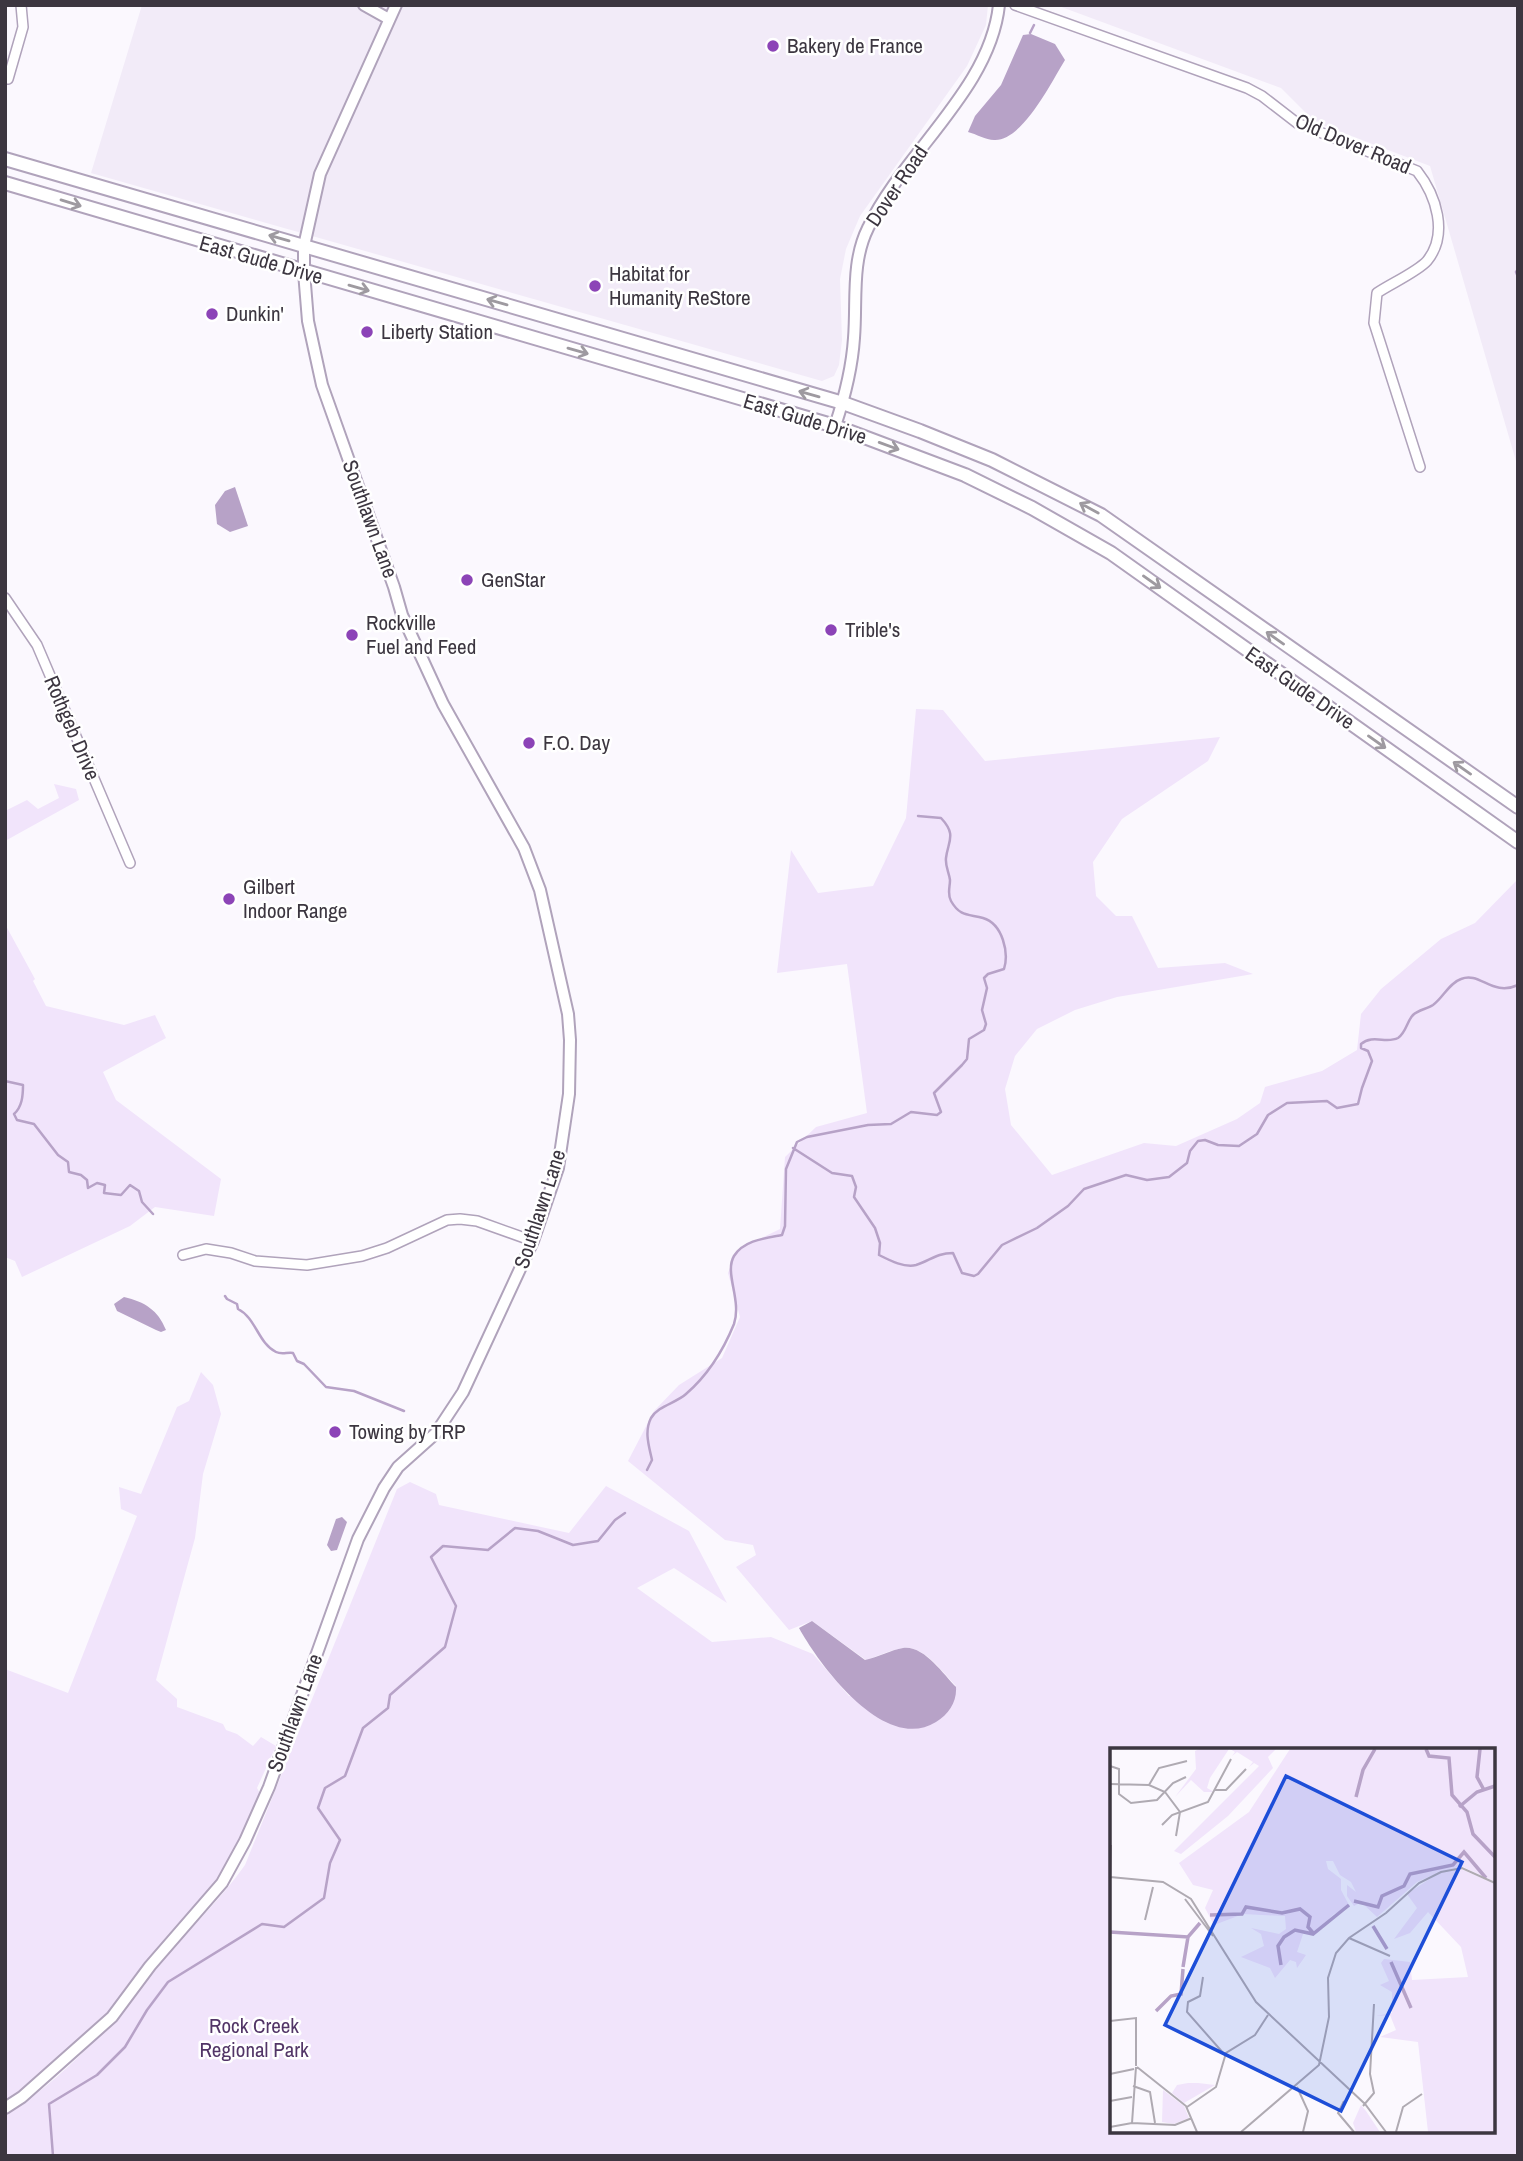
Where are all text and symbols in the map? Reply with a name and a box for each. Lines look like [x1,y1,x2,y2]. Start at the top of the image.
place label: Bakery de France [787,31,923,60]
marker: Bakery de France [765,38,781,54]
street label: Old Dover Road [1291,106,1416,181]
street label: Dover Road [859,140,934,232]
one-way arrow [59,197,81,210]
street label: East Gude Drive [196,228,326,291]
one-way arrow [268,231,290,244]
place label: Habitat for Humanity ReStore [609,259,751,312]
marker: Habitat for Humanity ReStore [587,278,603,294]
one-way arrow [348,283,370,296]
one-way arrow [486,295,508,308]
place label: Dunkin' [226,299,284,328]
marker: Dunkin' [204,306,220,322]
place label: Liberty Station [381,317,493,346]
marker: Liberty Station [359,324,375,340]
one-way arrow [567,346,589,359]
street label: East Gude Drive [740,386,870,451]
one-way arrow [798,386,820,399]
one-way arrow [878,441,900,453]
street label: Southlawn Lane [336,456,405,582]
one-way arrow [1079,501,1099,515]
place label: GenStar [481,565,545,594]
marker: GenStar [459,572,475,588]
one-way arrow [1142,575,1161,589]
place label: Rockville Fuel and Feed [366,608,476,661]
place label: Trible's [845,615,900,644]
marker: Trible's [823,622,839,638]
marker: Rockville Fuel and Feed [344,627,360,643]
one-way arrow [1266,630,1285,645]
street label: East Gude Drive [1240,639,1361,736]
street label: Rothgeb Drive [37,671,107,785]
place label: F.O. Day [543,728,610,757]
marker: F.O. Day [521,735,537,751]
one-way arrow [1367,735,1386,749]
one-way arrow [1453,761,1472,775]
place label: Gilbert Indoor Range [243,872,347,925]
marker: Gilbert Indoor Range [221,891,237,907]
street label: Southlawn Lane [507,1146,572,1272]
place label: Towing by TRP [349,1417,465,1446]
marker: Towing by TRP [327,1424,343,1440]
street label: Southlawn Lane [260,1650,329,1776]
inset map [1110,1748,1495,2133]
park label: Rock Creek Regional Park [199,2011,309,2064]

